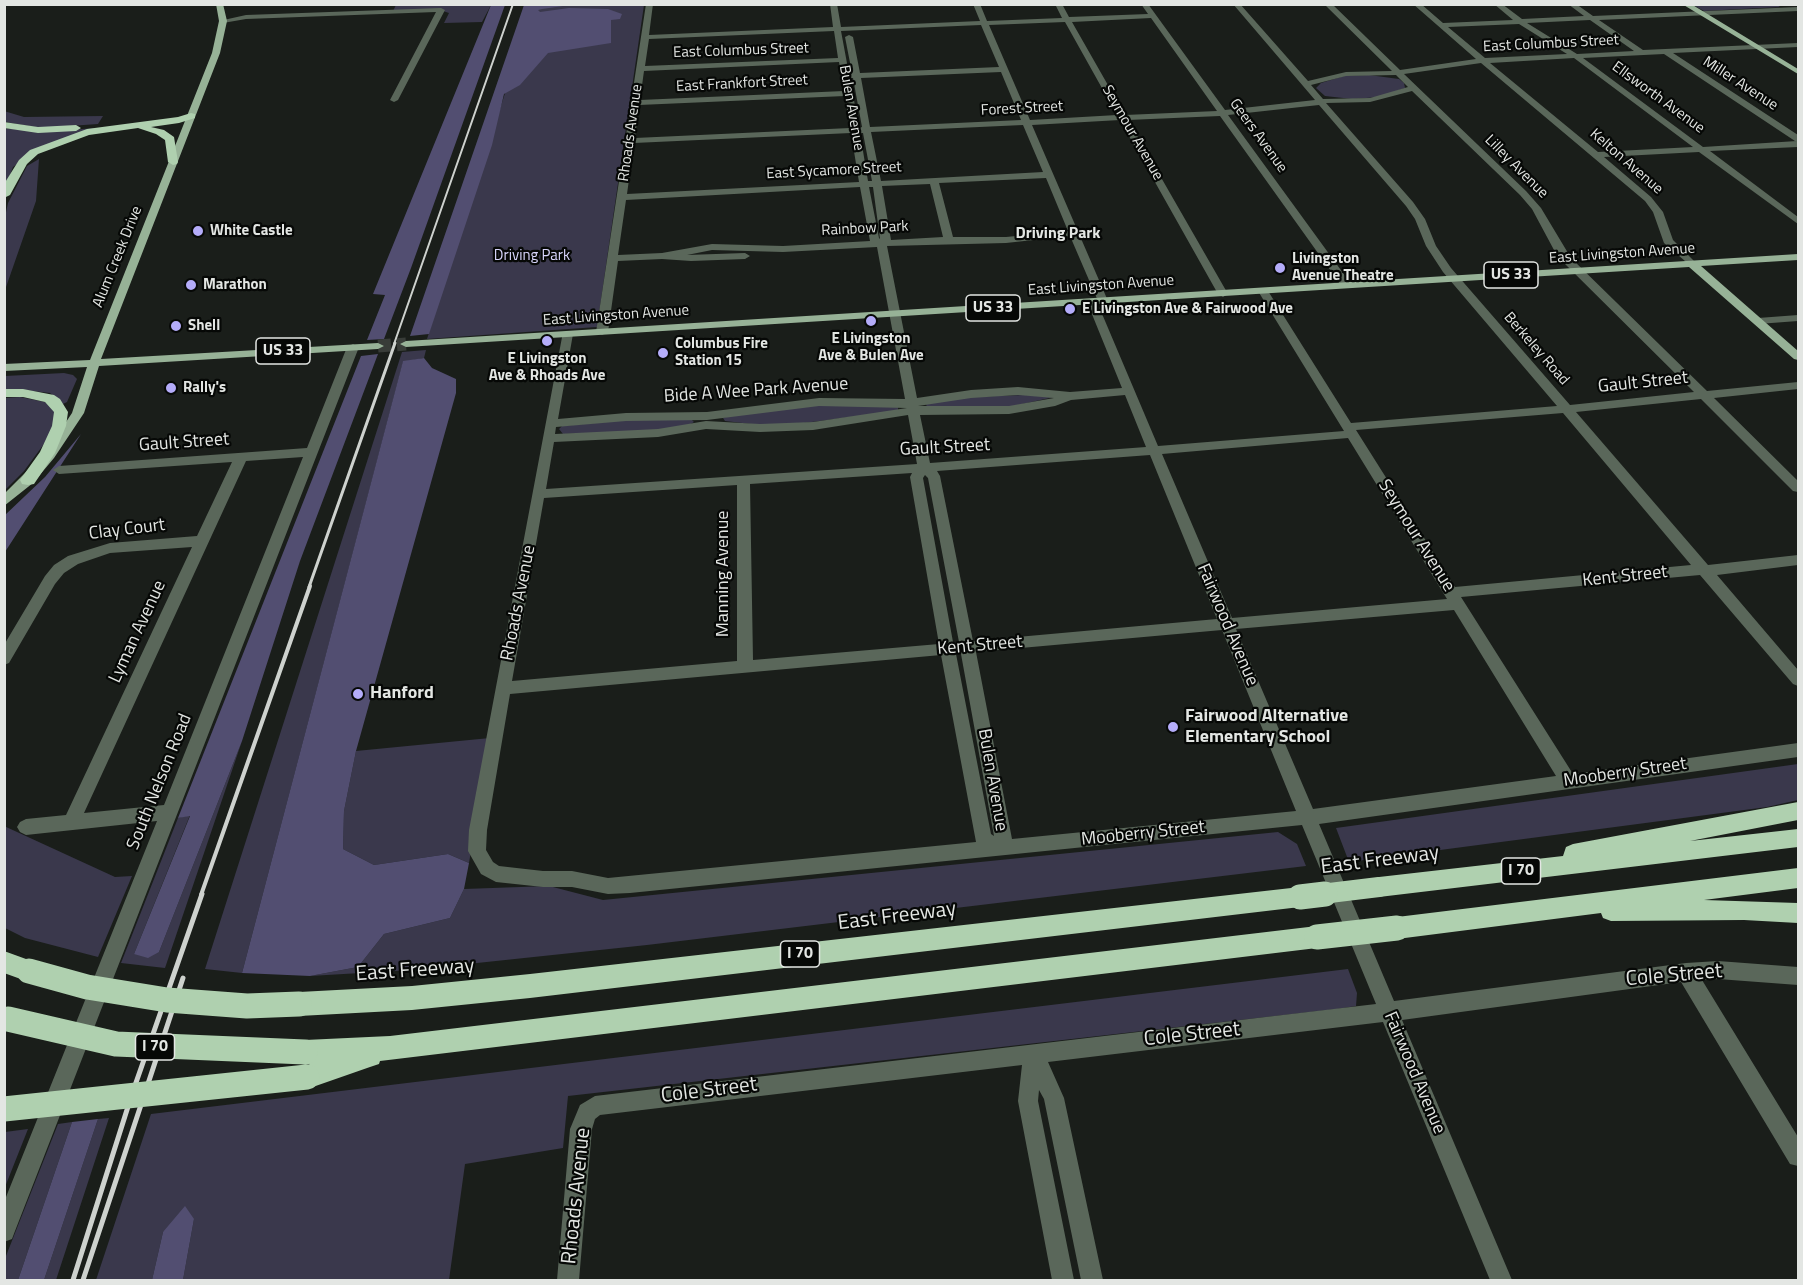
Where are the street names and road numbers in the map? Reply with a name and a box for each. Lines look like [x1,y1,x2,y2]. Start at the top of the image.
street label: East Columbus Street [1483,31,1619,57]
street label: East Columbus Street [673,40,809,62]
street label: Miller Avenue [1699,53,1781,115]
street label: Ellsworth Avenue [1608,58,1708,138]
street label: Bulen Avenue [835,64,867,152]
street label: East Frankfort Street [676,72,808,96]
street label: Seymour Avenue [1098,82,1166,184]
street label: Rhoads Avenue [615,83,647,183]
street label: Geers Avenue [1225,96,1291,176]
street label: Forest Street [980,98,1064,120]
street label: Kelton Avenue [1586,125,1666,199]
street label: Lilley Avenue [1481,132,1551,202]
street label: East Sycamore Street [766,158,902,184]
street label: Alum Creek Drive [89,204,147,310]
street label: Rainbow Park [821,218,909,240]
street label: East Livingston Avenue [1548,240,1696,268]
road number: US 33 [1484,262,1538,288]
street label: East Livingston Avenue [1027,272,1175,300]
road number: US 33 [966,295,1020,321]
street label: East Livingston Avenue [542,302,690,330]
street label: Berkeley Road [1500,309,1572,389]
road number: US 33 [256,338,310,364]
street label: Gault Street [1597,368,1689,398]
street label: Bide A Wee Park Avenue [663,374,849,408]
street label: Gault Street [138,429,230,457]
street label: Gault Street [899,435,991,461]
street label: Seymour Avenue [1373,476,1459,596]
street label: Manning Avenue [713,511,735,637]
street label: Clay Court [88,515,166,545]
street label: Rhoads Avenue [497,543,541,663]
street label: Fairwood Avenue [1192,561,1262,689]
street label: Kent Street [1581,562,1669,592]
street label: Lyman Avenue [105,577,171,687]
street label: Kent Street [937,632,1023,660]
street label: South Nelson Road [123,711,197,853]
street label: Bulen Avenue [972,727,1012,833]
street label: Mooberry Street [1562,754,1688,792]
street label: Mooberry Street [1080,817,1206,851]
street label: East Freeway [1319,841,1441,881]
road number: I 70 [1502,858,1540,884]
street label: East Freeway [836,897,958,937]
road number: I 70 [780,941,820,967]
street label: East Freeway [355,954,475,988]
street label: Cole Street [1625,959,1723,993]
street label: Fairwood Avenue [1379,1009,1449,1137]
street label: Cole Street [1143,1017,1241,1053]
road number: I 70 [136,1034,174,1060]
street label: Cole Street [660,1073,758,1109]
street label: Rhoads Avenue [557,1127,597,1265]

